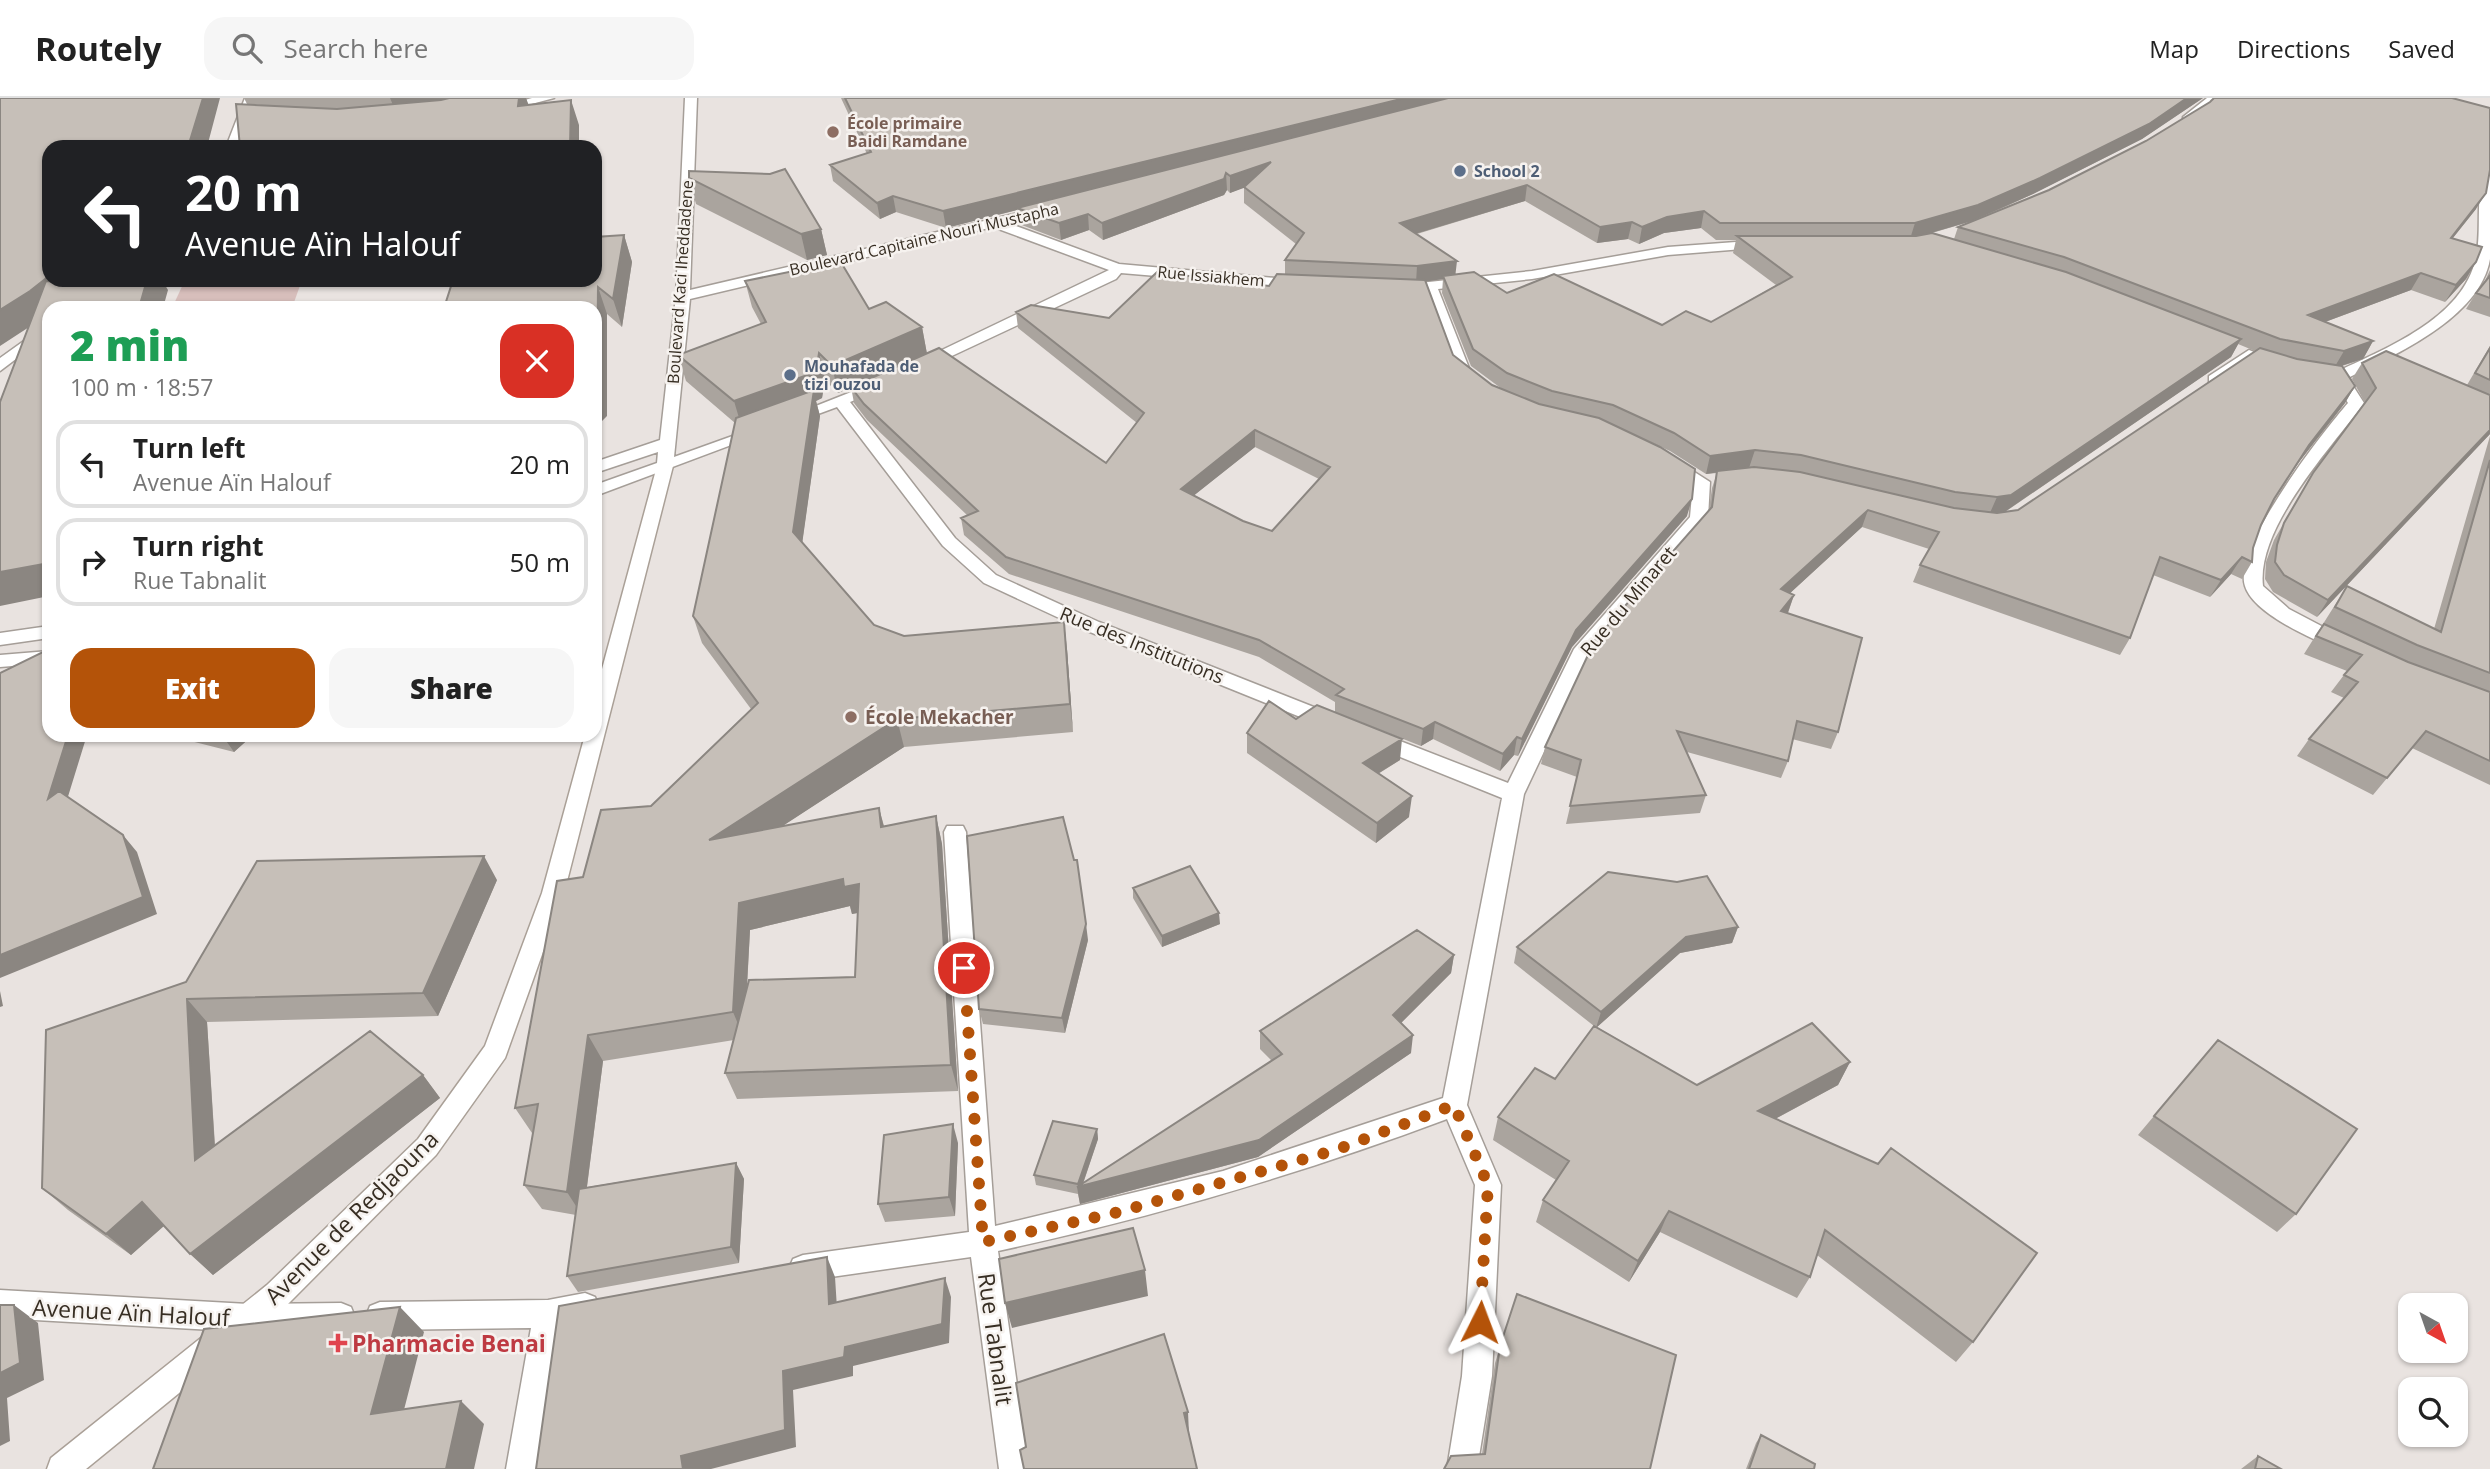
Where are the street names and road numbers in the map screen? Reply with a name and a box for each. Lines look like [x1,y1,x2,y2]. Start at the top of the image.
street label: Boulevard Kaci Iheddadene [662,179,698,385]
street label: Boulevard Capitaine Nouri Mustapha [787,197,1061,281]
street label: Rue Issiakhem [1156,260,1266,292]
street label: Rue du Minaret [1574,540,1682,662]
street label: Rue des Institutions [1056,600,1228,690]
street label: Avenue de Redjaouna [257,1123,445,1311]
street label: Rue Tabnalit [971,1271,1021,1407]
street label: Avenue Aïn Halouf [31,1291,232,1333]

